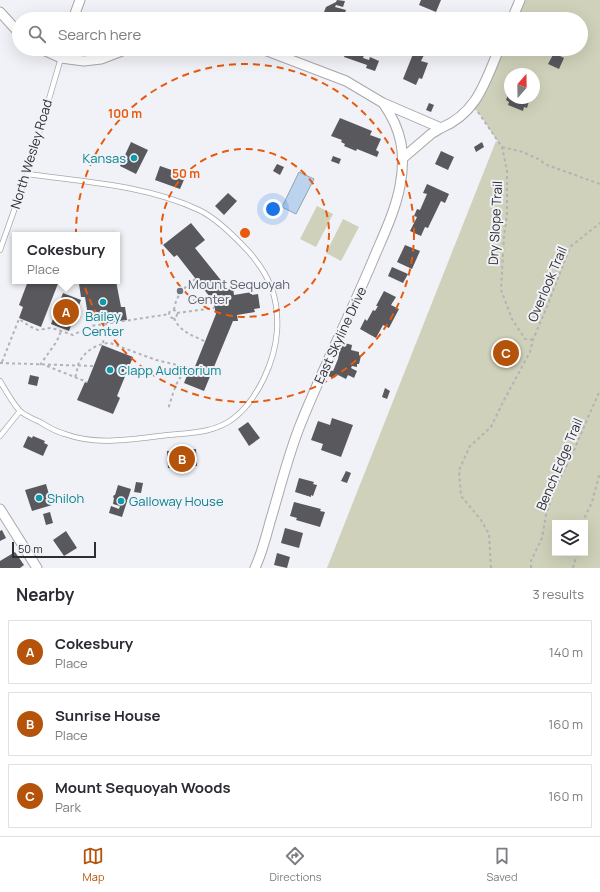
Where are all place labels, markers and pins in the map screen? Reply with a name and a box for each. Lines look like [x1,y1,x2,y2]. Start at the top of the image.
place label: Kansas [82,149,126,167]
marker: Kansas [129,153,139,163]
centre of rings [238,226,252,240]
place label: Mount Sequoyah Center [188,275,290,308]
marker: Mount Sequoyah Center [175,286,185,296]
pin: A [53,297,79,327]
marker: Bailey Center [98,297,108,307]
place label: Bailey Center [82,307,124,340]
pin: C [493,338,519,368]
place label: Clapp Auditorium [118,361,221,379]
marker: Clapp Auditorium [105,365,115,375]
pin: B [169,444,195,474]
place label: Shiloh [47,489,84,507]
place label: Galloway House [129,492,224,510]
marker: Shiloh [34,493,44,503]
marker: Galloway House [116,496,126,506]

